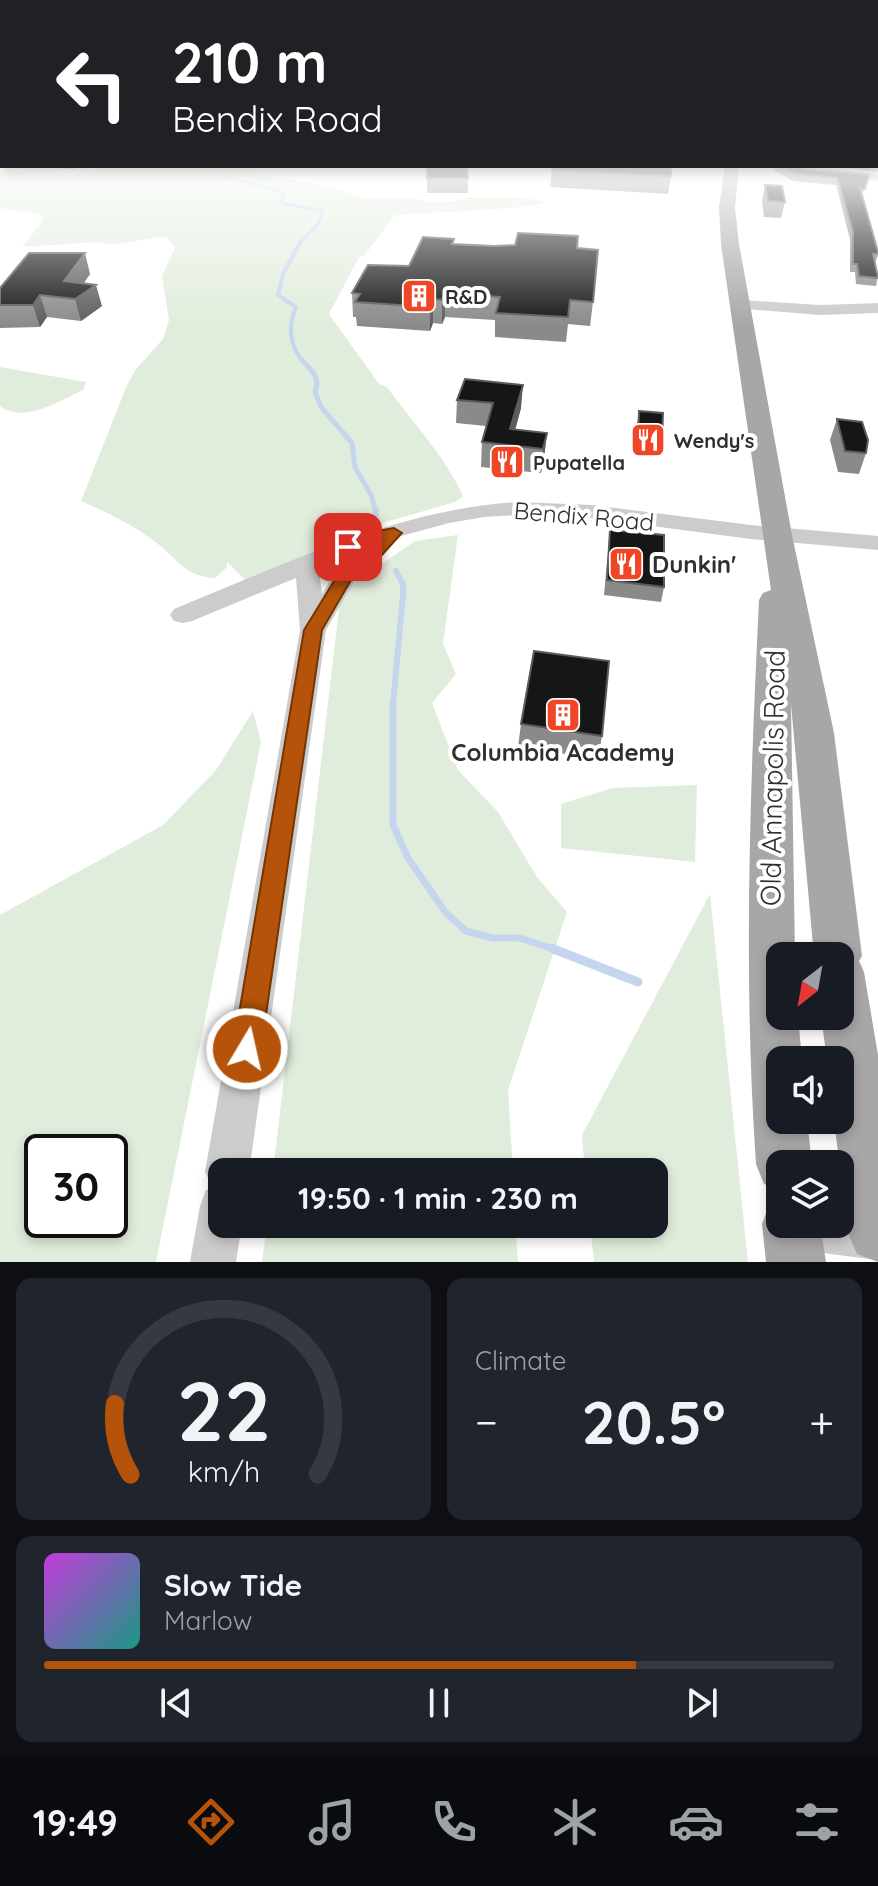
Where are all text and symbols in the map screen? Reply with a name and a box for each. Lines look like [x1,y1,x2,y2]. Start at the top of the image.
text: 210 m [172,27,327,97]
icon: left [40,32,144,136]
text: Bendix Road [172,96,383,141]
building icon: R&D [400,277,438,315]
place label: R&D [445,284,487,309]
restaurant icon: Wendy's [629,421,667,459]
place label: Wendy's [674,428,754,453]
restaurant icon: Pupatella [488,443,526,481]
place label: Pupatella [533,450,625,475]
street label: Bendix Road [513,495,655,537]
pin [314,513,382,581]
icon: arrive [326,525,370,569]
restaurant icon: Dunkin' [607,545,645,583]
place label: Dunkin' [652,549,736,579]
street label: Old Annapolis Road [752,650,792,906]
building icon: Columbia Academy [544,696,582,734]
place label: Columbia Academy [451,737,675,767]
north arrow [766,942,854,1030]
map controls [766,942,854,1238]
position arrow [205,1007,289,1091]
button: sound [766,1046,854,1134]
speed limit sign: 30 [24,1134,128,1238]
button: layers [766,1150,854,1238]
text: 19:50 · 1 min · 230 m [298,1179,578,1217]
text: Climate [475,1344,566,1377]
text: 22 [176,1358,271,1462]
text: 20.5° [582,1384,726,1459]
text: − [475,1394,498,1449]
text: + [809,1394,834,1449]
text: km/h [187,1453,260,1489]
text: Slow Tide [164,1566,302,1604]
text: Marlow [164,1604,252,1637]
icon: previous [154,1681,198,1725]
icon: pause [417,1681,461,1725]
icon: next [680,1681,724,1725]
icon: directions [183,1794,239,1850]
icon: music [304,1794,360,1850]
icon: phone [426,1794,482,1850]
icon: climate [547,1794,603,1850]
icon: car [668,1794,724,1850]
icon: filters [789,1794,845,1850]
text: 19:49 [33,1800,118,1845]

